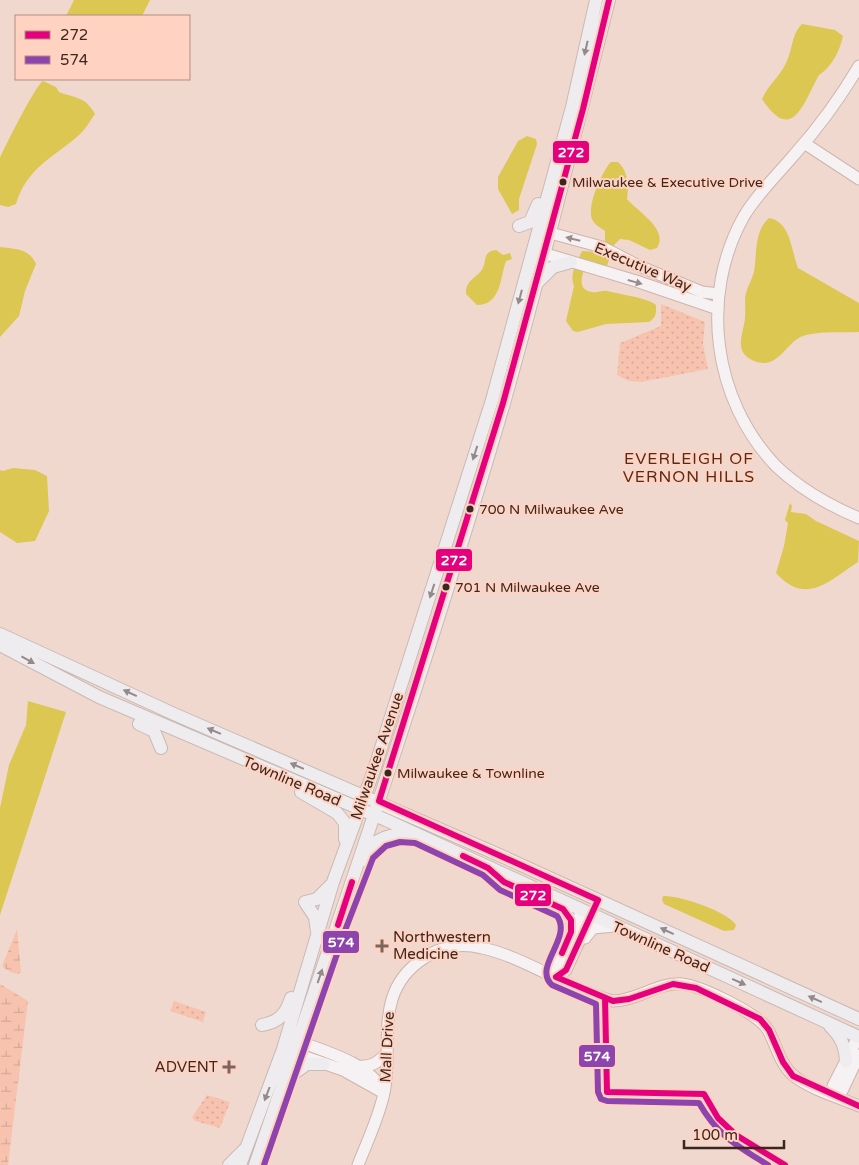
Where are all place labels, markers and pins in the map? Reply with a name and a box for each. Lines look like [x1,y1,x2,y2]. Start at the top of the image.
place label: Milwaukee & Executive Drive [572,174,763,191]
marker: Milwaukee & Executive Drive [558,177,568,187]
place label: 700 N Milwaukee Ave [479,501,624,518]
marker: 700 N Milwaukee Ave [465,504,475,514]
place label: 701 N Milwaukee Ave [455,579,600,596]
marker: 701 N Milwaukee Ave [441,582,451,592]
place label: Milwaukee & Townline [397,765,545,782]
marker: Milwaukee & Townline [383,768,393,778]
place label: Northwestern Medicine [393,928,491,963]
marker: Northwestern Medicine [375,939,389,953]
place label: ADVENT [155,1058,218,1076]
marker: ADVENT [222,1060,236,1074]

